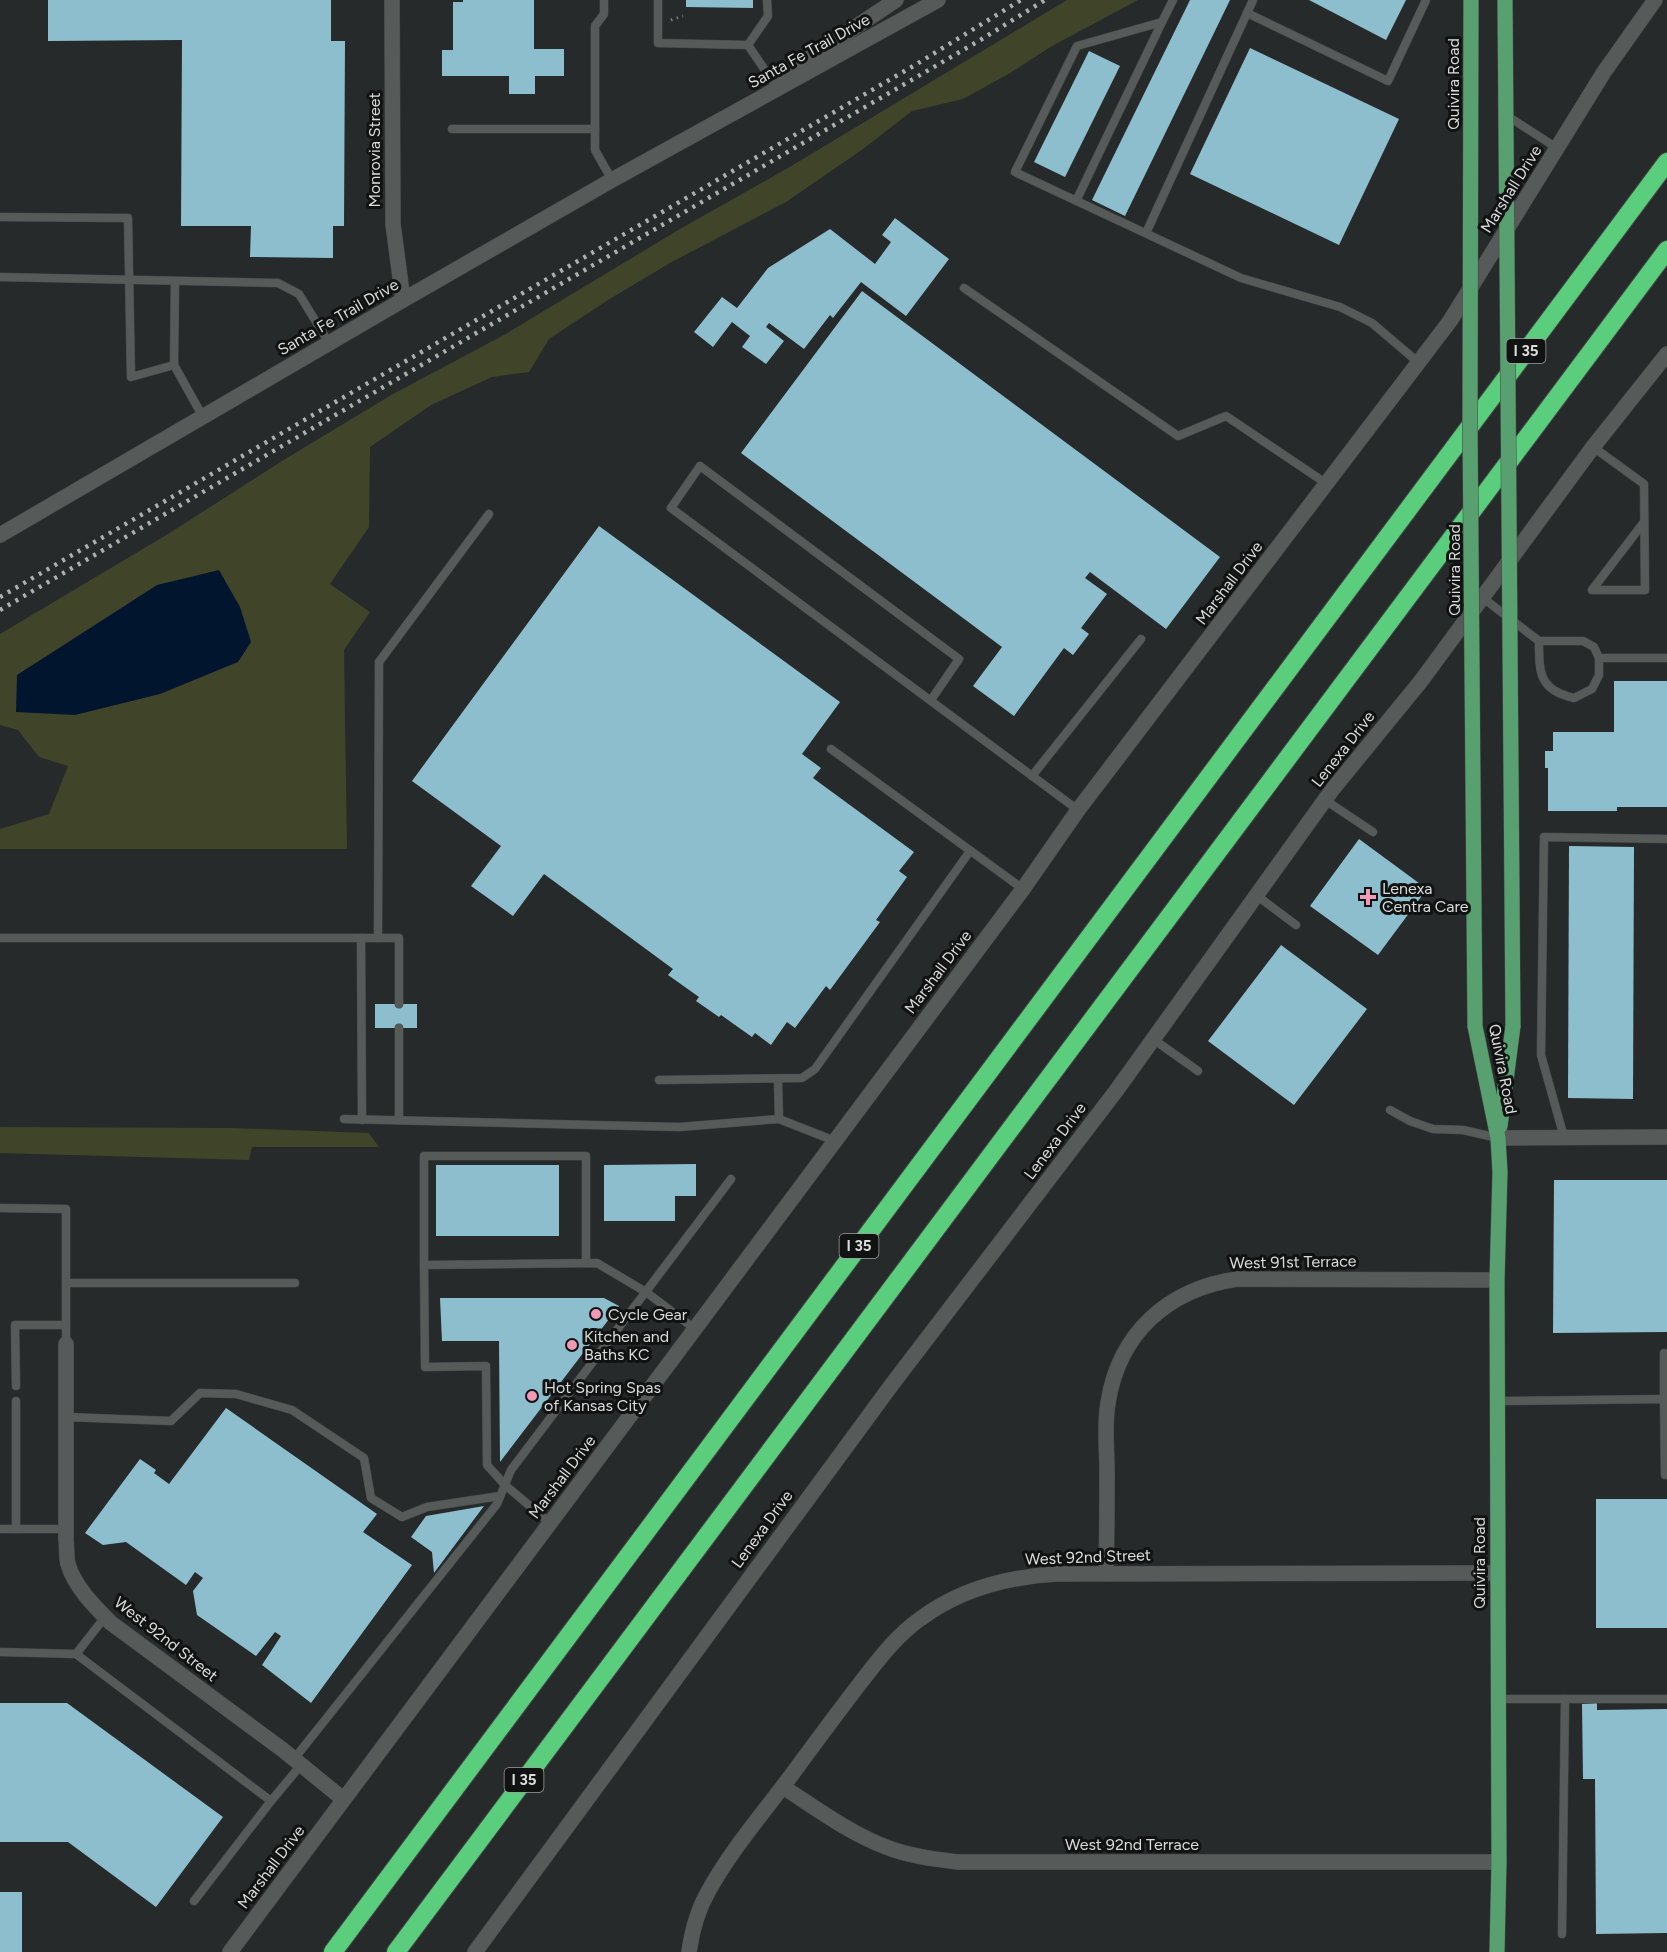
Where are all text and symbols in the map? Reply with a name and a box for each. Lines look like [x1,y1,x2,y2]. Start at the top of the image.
street label: Santa Fe Trail Drive [745,10,873,92]
street label: Quivira Road [1444,38,1463,130]
street label: Monrovia Street [365,92,384,208]
street label: Marshall Drive [1477,141,1546,236]
street label: Santa Fe Trail Drive [274,275,402,359]
road number: I 35 [1506,339,1546,363]
street label: Quivira Road [1445,524,1464,616]
street label: Marshall Drive [1191,537,1267,629]
street label: Lenexa Drive [1307,707,1379,791]
place label: Lenexa Centra Care [1382,879,1469,916]
marker: Lenexa Centra Care [1359,888,1377,906]
street label: Marshall Drive [900,926,976,1018]
street label: Quivira Road [1485,1022,1521,1116]
street label: Lenexa Drive [1020,1099,1090,1183]
road number: I 35 [840,1234,878,1258]
street label: West 91st Terrace [1229,1251,1357,1273]
place label: Cycle Gear [608,1305,688,1324]
marker: Cycle Gear [589,1307,603,1321]
place label: Kitchen and Baths KC [584,1327,669,1364]
marker: Kitchen and Baths KC [565,1338,579,1352]
place label: Hot Spring Spas of Kansas City [544,1378,661,1415]
marker: Hot Spring Spas of Kansas City [525,1389,539,1403]
street label: Marshall Drive [524,1431,600,1523]
street label: Lenexa Drive [727,1486,797,1572]
street label: Quivira Road [1470,1517,1489,1609]
street label: West 92nd Street [1025,1545,1151,1569]
street label: West 92nd Street [111,1593,221,1685]
road number: I 35 [504,1768,544,1792]
street label: Marshall Drive [233,1821,309,1913]
street label: West 92nd Terrace [1065,1835,1199,1854]

